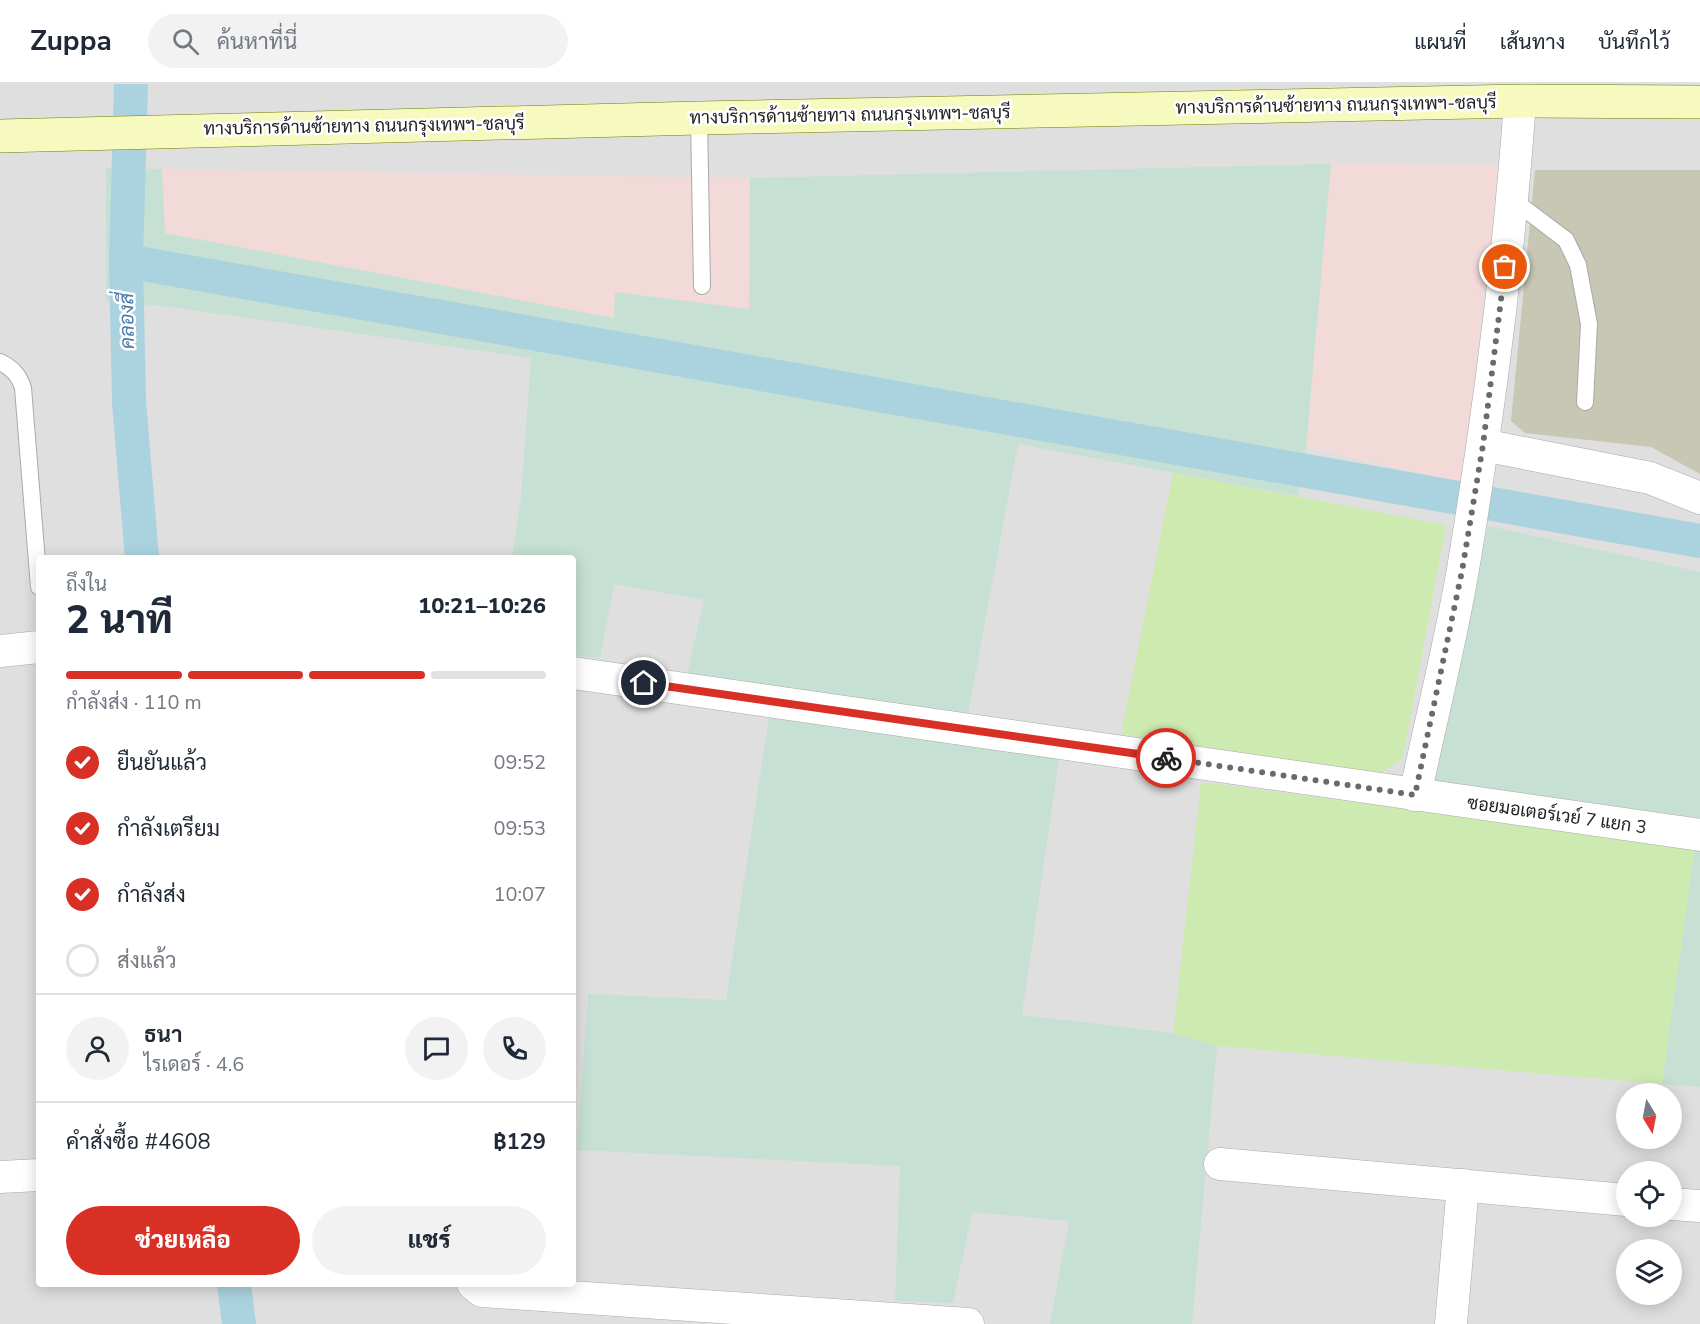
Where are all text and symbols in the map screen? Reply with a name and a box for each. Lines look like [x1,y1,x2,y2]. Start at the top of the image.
search box [148,14,568,68]
text: Zuppa [30,22,112,60]
icon: search [169,25,202,58]
text: ค้นหาที่นี่ [217,27,297,57]
text: แผนที่ [1414,28,1467,56]
text: เส้นทาง [1500,28,1565,56]
text: บันทึกไว้ [1598,28,1670,56]
street label: ทางบริการด้านซ้ายทาง ถนนกรุงเทพฯ-ชลบุรี [1175,89,1497,120]
street label: ทางบริการด้านซ้ายทาง ถนนกรุงเทพฯ-ชลบุรี [689,99,1011,130]
street label: ทางบริการด้านซ้ายทาง ถนนกรุงเทพฯ-ชลบุรี [203,110,525,141]
pin [1479,241,1530,292]
icon: bag [1488,250,1521,283]
water label: คลองสี่ [109,291,141,349]
text: ถึงใน [66,571,107,598]
text: 10:21–10:26 [418,591,546,621]
text: 2 นาที [66,594,173,647]
pin [618,657,669,708]
icon: home [627,666,660,699]
text: กำลังส่ง · 110 m [66,689,202,716]
courier [1136,728,1196,788]
icon: bike [1150,742,1183,775]
icon: check [66,746,99,779]
text: ยืนยันแล้ว [117,748,207,778]
text: 09:52 [493,749,546,776]
street label: ซอยมอเตอร์เวย์ 7 แยก 3 [1466,790,1648,839]
icon: check [66,812,99,845]
text: กำลังเตรียม [117,814,220,844]
text: 09:53 [493,815,546,842]
icon: check [66,878,99,911]
text: กำลังส่ง [117,880,186,910]
text: 10:07 [493,881,546,908]
text: ส่งแล้ว [117,946,177,976]
button: person [66,1017,129,1080]
button: chat [405,1017,468,1080]
button: phone [483,1017,546,1080]
text: ธนา [144,1020,182,1050]
text: ไรเดอร์ · 4.6 [144,1051,244,1078]
north arrow [1616,1083,1682,1149]
map controls [1616,1083,1682,1305]
text: คำสั่งซื้อ #4608 [66,1127,211,1157]
text: ฿129 [493,1127,546,1157]
button: locate [1616,1161,1682,1227]
button: ช่วยเหลือ [66,1206,300,1275]
button: แชร์ [312,1206,546,1275]
button: layers [1616,1239,1682,1305]

